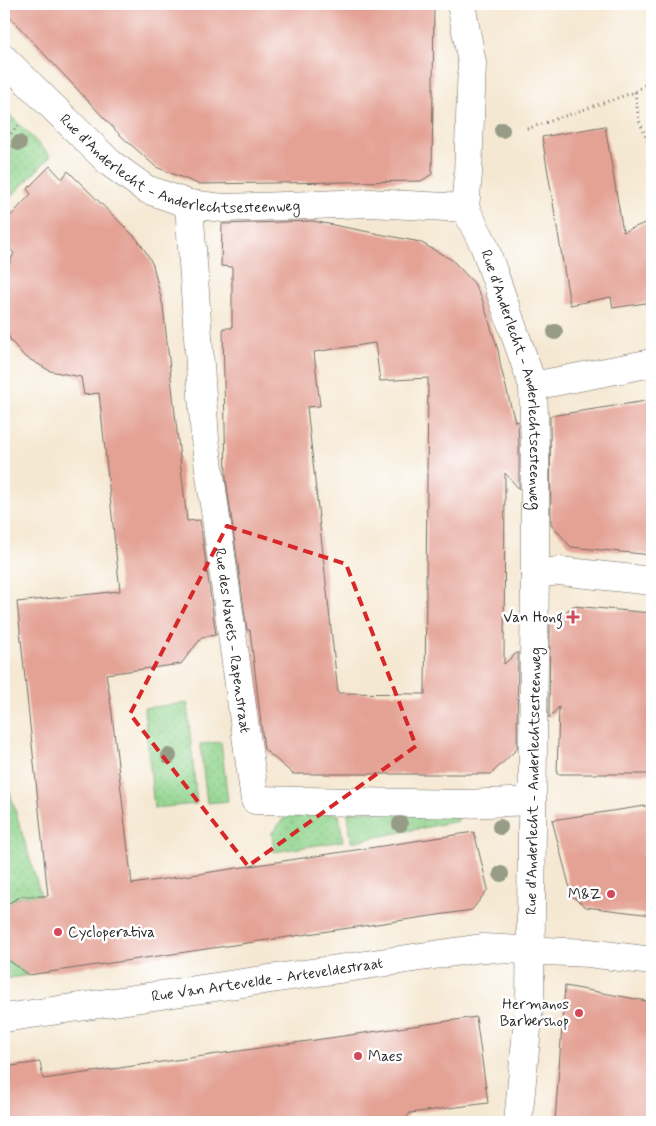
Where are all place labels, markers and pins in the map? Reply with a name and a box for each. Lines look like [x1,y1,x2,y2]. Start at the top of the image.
place label: Van Hong [503,608,563,629]
marker: Van Hong [567,611,579,623]
place label: M&Z [568,885,602,905]
marker: M&Z [605,888,617,900]
place label: Cycloperativa [68,923,155,943]
marker: Cycloperativa [52,926,64,938]
place label: Hermanos Barbershop [500,995,569,1032]
marker: Hermanos Barbershop [573,1007,585,1019]
place label: Maes [368,1047,403,1067]
marker: Maes [352,1050,364,1062]

